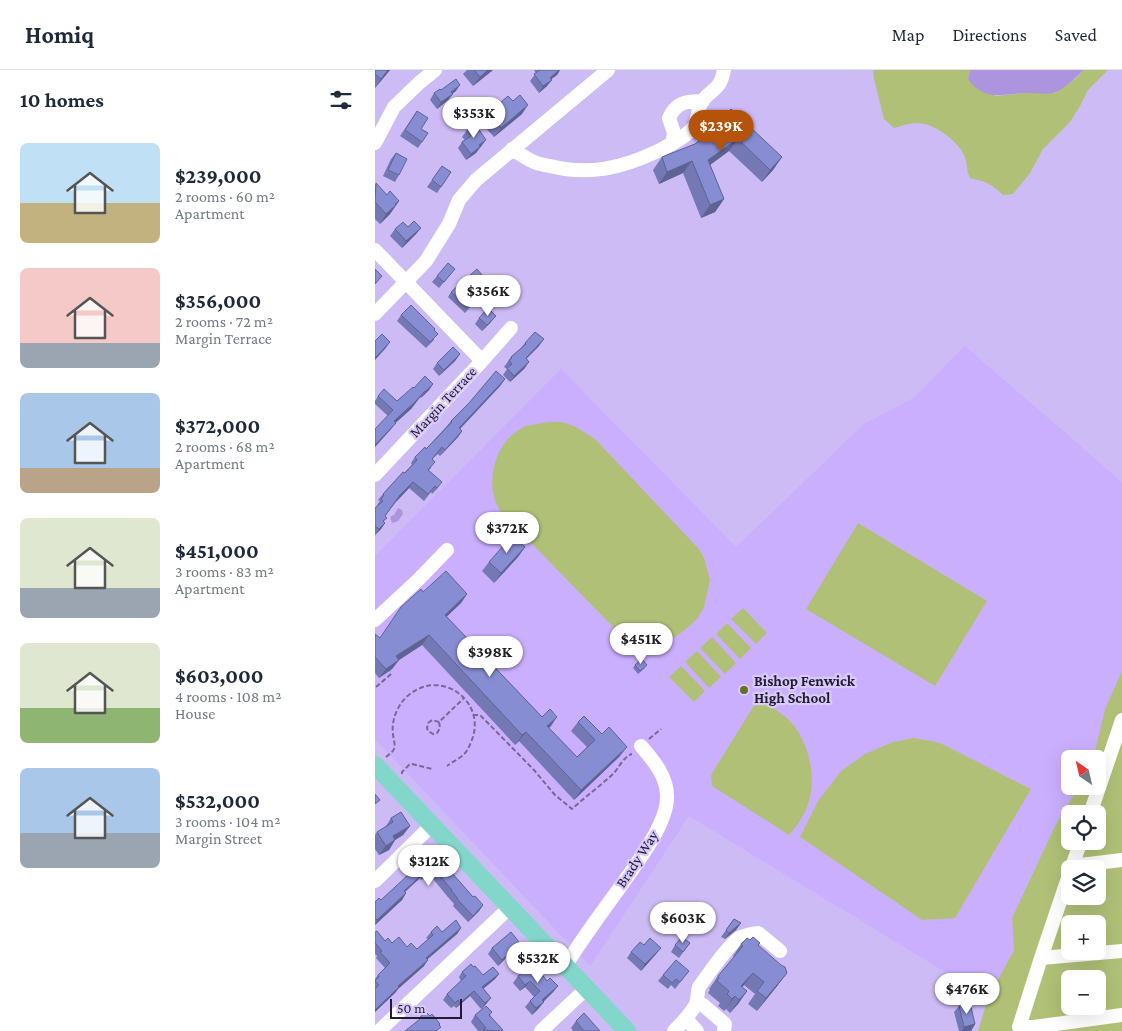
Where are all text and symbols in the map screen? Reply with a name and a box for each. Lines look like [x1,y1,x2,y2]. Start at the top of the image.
text: Homiq [25,21,94,48]
text: Map [892,25,924,45]
text: Directions [952,25,1027,45]
text: Saved [1055,25,1097,45]
icon: filters [327,86,355,114]
text: 10 homes [20,88,104,112]
pin: $353K [439,97,509,139]
text: $353K [453,104,495,121]
pin: $239K [686,109,756,152]
text: $239K [700,117,742,134]
icon: home [60,163,120,223]
text: $239,000 [175,164,261,188]
text: 2 rooms · 60 m² [175,188,275,205]
text: Apartment [175,205,245,222]
pin: $356K [453,274,523,317]
text: $356K [467,282,509,299]
icon: home [60,288,120,348]
text: $356,000 [175,289,261,313]
text: 2 rooms · 72 m² [175,313,273,330]
text: Margin Terrace [175,330,272,347]
street label: Margin Terrace [406,363,481,441]
icon: home [60,413,120,473]
text: $372,000 [175,414,260,438]
text: 2 rooms · 68 m² [175,438,275,455]
text: Apartment [175,455,245,472]
pin: $372K [472,512,542,554]
text: $372K [486,519,528,536]
icon: home [60,538,120,598]
text: $451,000 [175,539,259,563]
text: 3 rooms · 83 m² [175,563,274,580]
text: Apartment [175,580,245,597]
pin: $451K [606,622,676,665]
text: $451K [621,630,661,647]
pin: $398K [455,636,525,678]
text: $398K [468,643,512,660]
icon: home [60,663,120,723]
text: $603,000 [175,664,264,688]
place label: Bishop Fenwick High School [754,673,856,706]
marker: Bishop Fenwick High School [738,684,750,696]
text: 4 rooms · 108 m² [175,688,281,705]
text: House [175,705,215,722]
north arrow [1061,750,1106,795]
map controls [1061,750,1106,1015]
icon: home [60,788,120,848]
text: $532,000 [175,789,260,813]
button: locate [1061,805,1106,850]
text: 3 rooms · 104 m² [175,813,280,830]
street label: Brady Way [613,827,662,891]
text: Margin Street [175,830,262,847]
pin: $312K [394,844,464,887]
text: $312K [409,852,449,869]
button: layers [1061,860,1106,905]
pin: $603K [648,902,718,944]
text: $603K [661,909,705,926]
button: + [1061,915,1106,960]
pin: $532K [503,942,573,984]
text: $532K [517,949,559,966]
button: − [1061,970,1106,1015]
pin: $476K [932,972,1002,1015]
text: $476K [946,980,988,997]
scale bar [390,996,463,1019]
text: 50 m [397,1000,425,1016]

